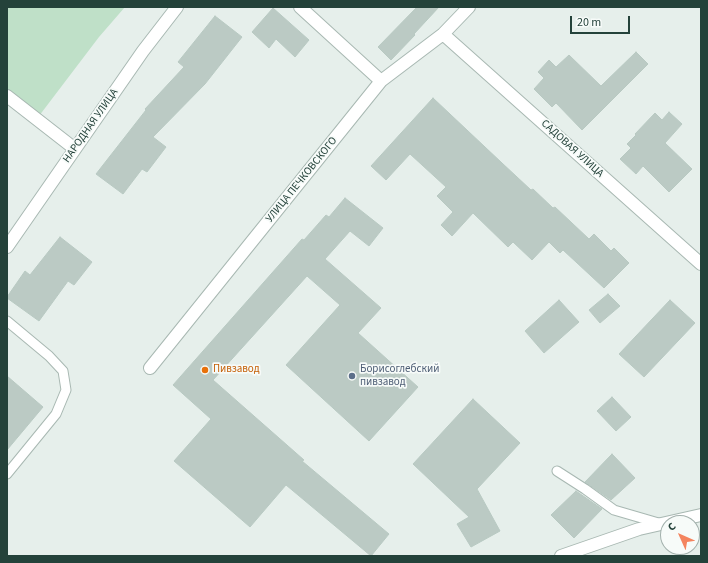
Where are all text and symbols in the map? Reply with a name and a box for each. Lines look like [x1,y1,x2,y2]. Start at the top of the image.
scale bar [572,8,632,34]
text: 20 m [577,14,601,31]
street label: НАРОДНАЯ УЛИЦА [61,86,121,166]
street label: САДОВАЯ УЛИЦА [538,117,606,181]
street label: УЛИЦА ПЕЧКОВСКОГО [264,135,340,225]
place label: Пивзавод [213,363,260,377]
place label: Борисоглебский пивзавод [360,363,439,389]
marker: Пивзавод [200,365,210,375]
marker: Борисоглебский пивзавод [347,371,357,381]
north arrow [660,515,700,555]
text: С [664,519,679,534]

